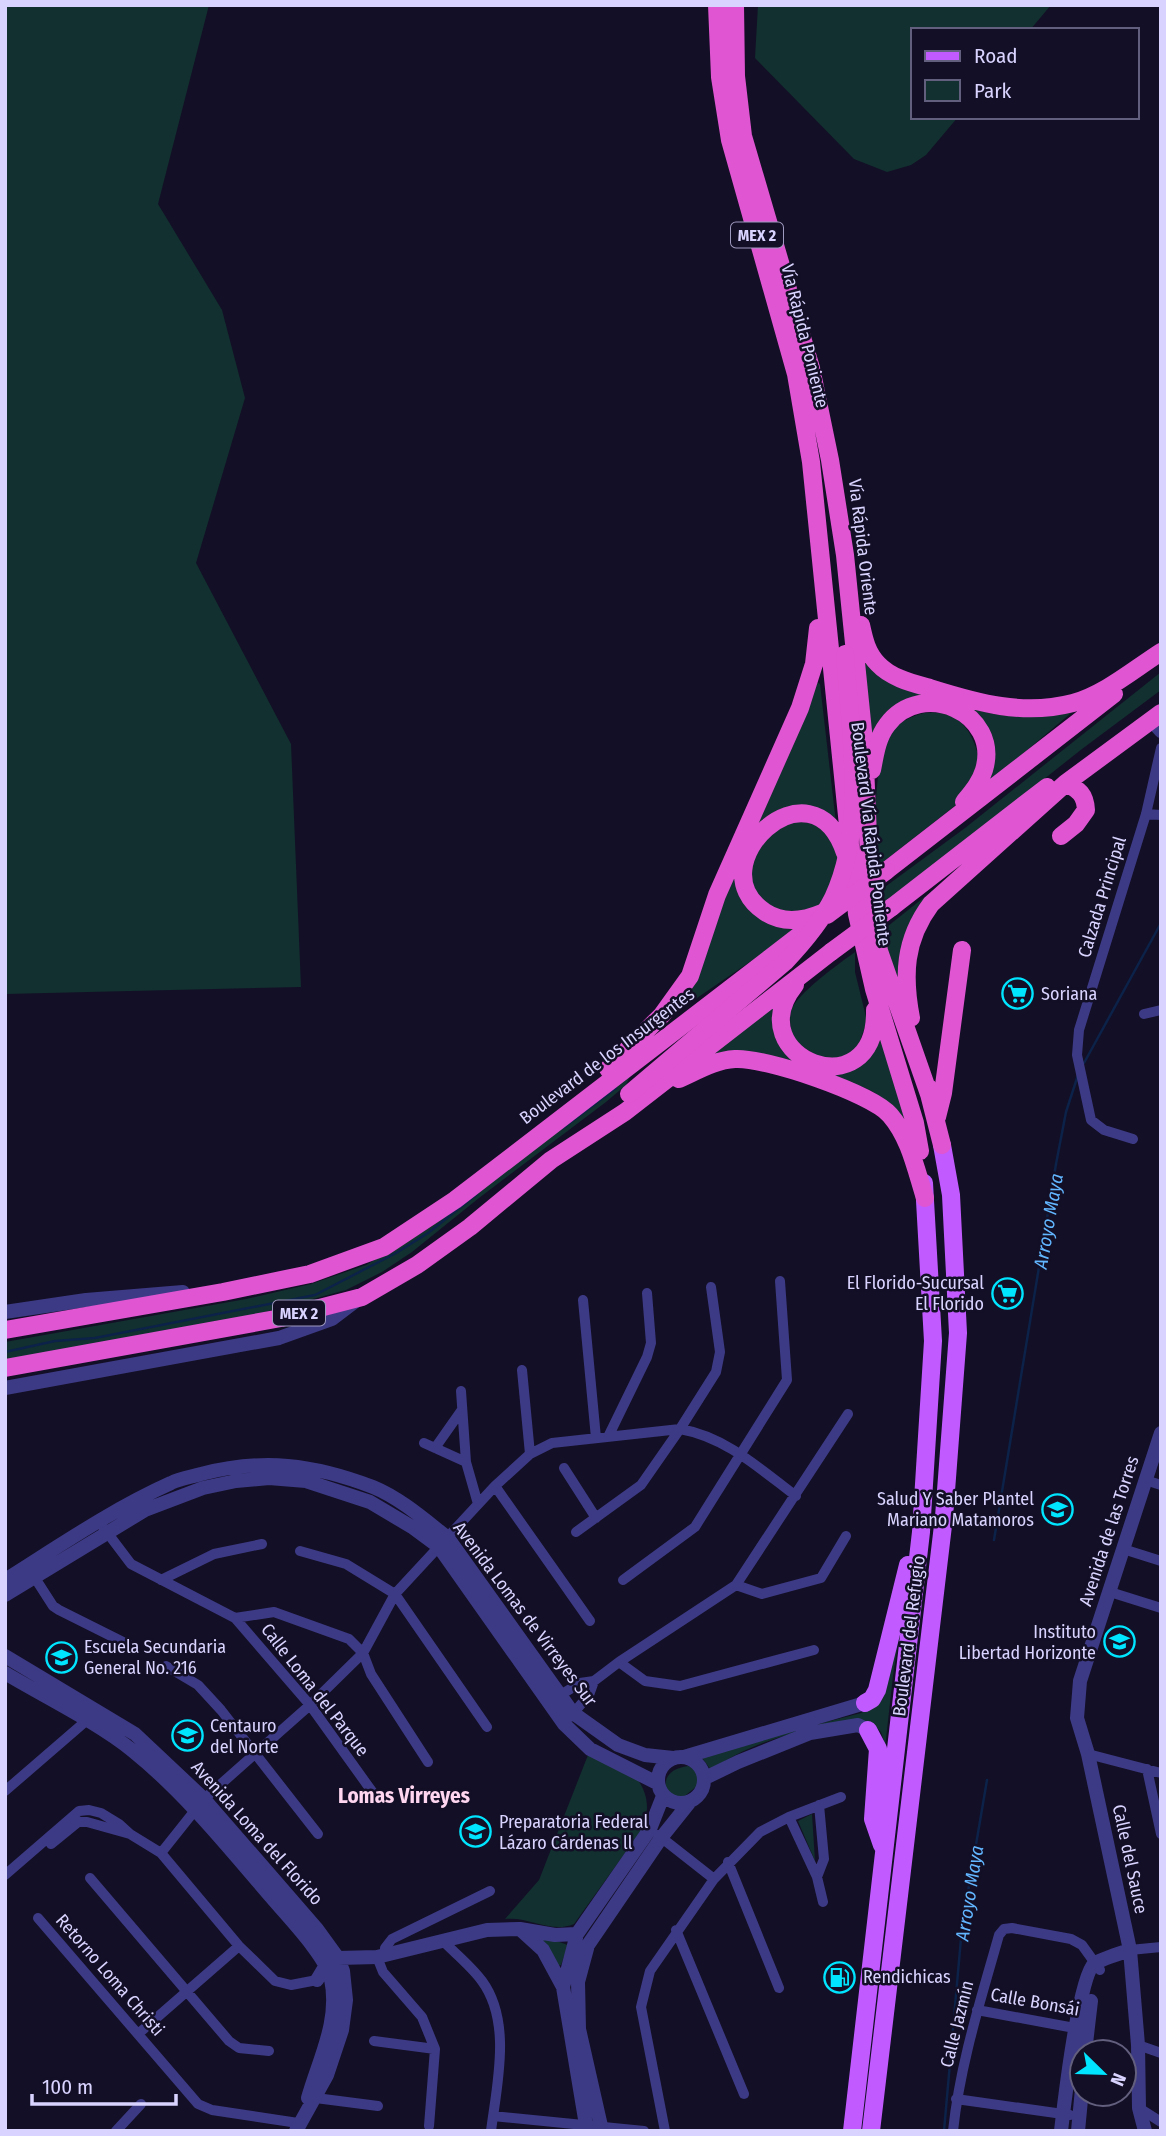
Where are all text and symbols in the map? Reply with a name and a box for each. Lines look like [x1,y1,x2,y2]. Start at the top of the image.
legend [911,28,1138,119]
text: Road [974,43,1018,69]
text: Park [974,78,1012,104]
road number: MEX 2 [731,222,783,247]
street label: Vía Rápida Poniente [776,262,834,410]
street label: Vía Rápida Oriente [844,478,882,617]
street label: Boulevard Vía Rápida Poniente [846,721,896,948]
street label: Calzada Principal [1073,834,1131,960]
supermarket icon: Soriana [1001,977,1035,1011]
street label: Boulevard de los Insurgentes [515,983,699,1129]
place label: Soriana [1041,983,1098,1005]
water label: Arroyo Maya [1029,1172,1068,1272]
place label: El Florido-Sucursal El Florido [847,1272,984,1315]
supermarket icon: El Florido-Sucursal El Florido [990,1276,1024,1310]
road number: MEX 2 [273,1301,325,1326]
street label: Avenida de las Torres [1074,1453,1144,1609]
place label: Salud Y Saber Plantel Mariano Matamoros [877,1488,1034,1531]
school or university icon: Salud Y Saber Plantel Mariano Matamoros [1040,1492,1074,1526]
street label: Avenida Lomas de Virreyes Sur [448,1517,602,1711]
street label: Boulevard del Refugio [888,1554,930,1718]
street label: Calle Loma del Parque [256,1619,374,1761]
place label: Instituto Libertad Horizonte [959,1621,1096,1664]
school or university icon: Instituto Libertad Horizonte [1102,1625,1136,1659]
place label: Escuela Secundaria General No. 216 [84,1636,226,1679]
school or university icon: Escuela Secundaria General No. 216 [44,1640,78,1674]
place label: Centauro del Norte [210,1715,279,1758]
school or university icon: Centauro del Norte [170,1719,204,1753]
street label: Avenida Loma del Florido [187,1756,327,1910]
district label: Lomas Virreyes [338,1783,470,1809]
street label: Calle del Sauce [1108,1802,1152,1916]
place label: Preparatoria Federal Lázaro Cárdenas ll [499,1811,649,1854]
school or university icon: Preparatoria Federal Lázaro Cárdenas ll [459,1815,493,1849]
water label: Arroyo Maya [950,1844,988,1944]
street label: Retorno Loma Christi [51,1910,169,2040]
fuel station icon: Rendichicas [823,1960,857,1994]
place label: Rendichicas [863,1966,951,1988]
street label: Calle Jazmín [936,1978,978,2070]
street label: Calle Bonsái [989,1983,1081,2021]
north arrow [1068,2038,1138,2108]
scale bar [32,2062,175,2106]
text: N [1105,2070,1131,2089]
text: 100 m [42,2074,93,2100]

